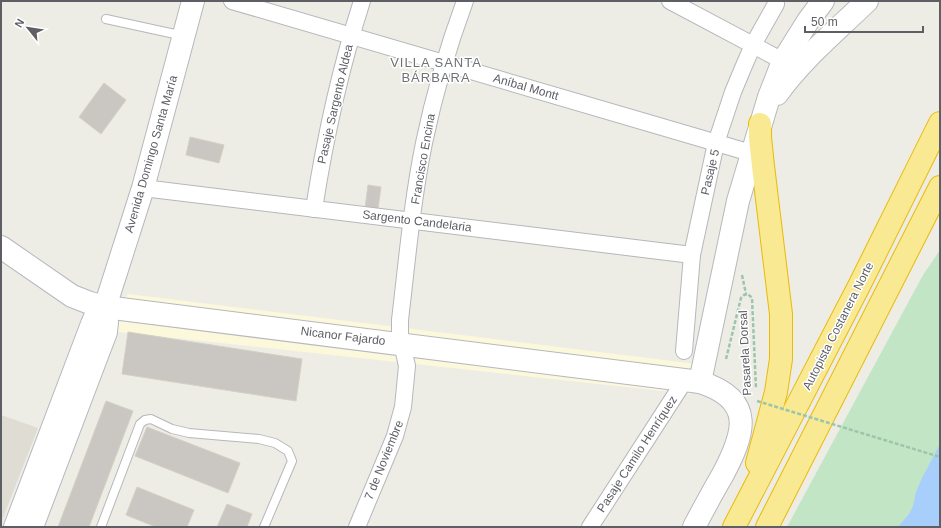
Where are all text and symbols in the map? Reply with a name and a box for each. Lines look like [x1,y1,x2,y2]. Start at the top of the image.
north arrow [8,8,48,48]
scale bar [805,8,923,34]
text: 50 m [811,15,838,29]
text: N [12,17,27,29]
street label: Pasaje Sargento Aldea [314,43,356,165]
district label: VILLA SANTA BÁRBARA [390,55,482,85]
street label: Aníbal Montt [492,71,561,103]
street label: Avenida Domingo Santa María [122,73,180,234]
street label: Francisco Encina [408,112,438,206]
street label: Pasaje 5 [698,147,722,196]
street label: Sargento Candelaria [362,207,473,235]
street label: Autopista Costanera Norte [800,260,876,392]
street label: Pasarela Dorsal [736,310,754,396]
street label: Nicanor Fajardo [300,324,387,348]
street label: Pasaje Camilo Henríquez [594,393,680,515]
street label: 7 de Noviembre [362,418,406,502]

